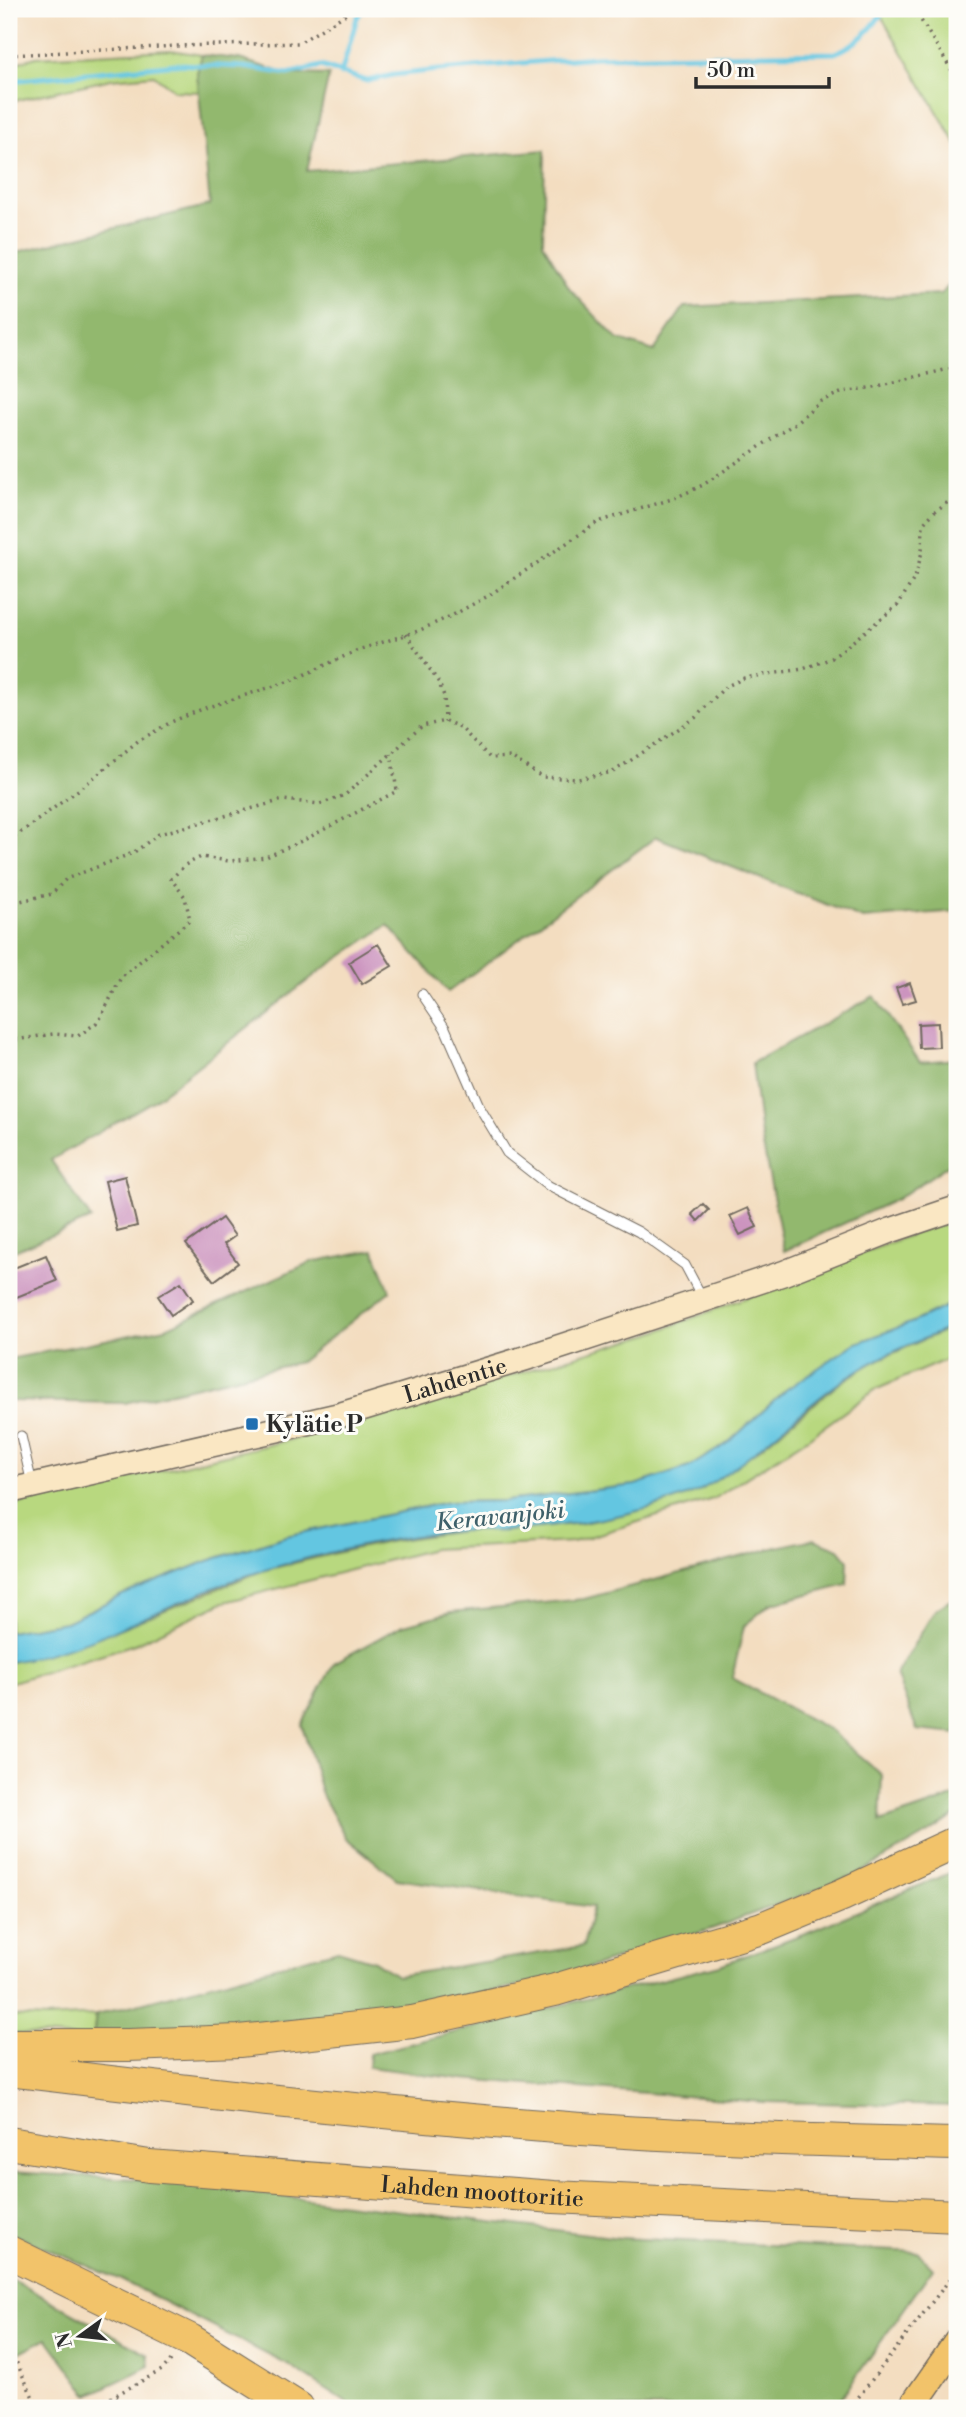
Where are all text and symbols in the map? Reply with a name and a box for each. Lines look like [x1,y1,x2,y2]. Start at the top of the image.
scale bar [696,46,830,90]
text: 50 m [707,58,755,84]
street label: Lahdentie [400,1352,510,1410]
place label: Kylätie P [266,1411,362,1439]
marker: Kylätie P [244,1416,260,1432]
water label: Keravanjoki [434,1495,567,1539]
street label: Lahden moottoritie [379,2171,584,2213]
north arrow [46,2302,116,2372]
text: N [51,2330,78,2351]

